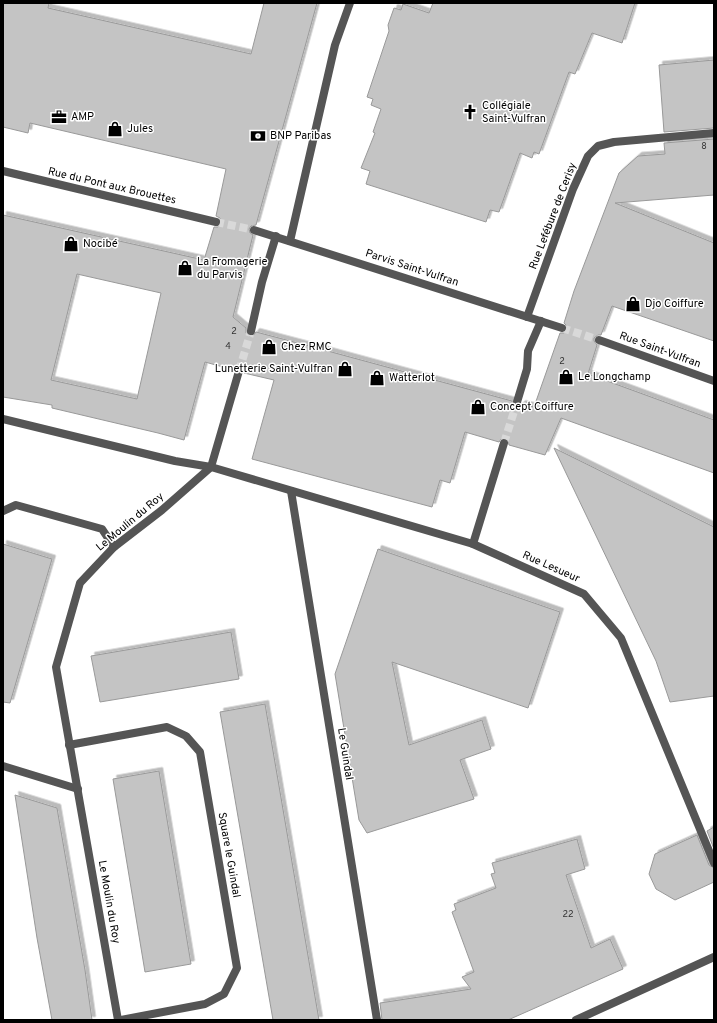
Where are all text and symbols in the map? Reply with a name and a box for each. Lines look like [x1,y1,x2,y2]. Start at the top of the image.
place label: Collégiale Saint-Vulfran [482,99,546,126]
church icon: Collégiale Saint-Vulfran [461,103,479,121]
office icon: AMP [50,108,68,126]
place label: AMP [71,110,94,124]
shop icon: Jules [106,120,124,138]
place label: Jules [127,122,153,136]
bank icon: BNP Paribas [249,127,267,145]
place label: BNP Paribas [270,129,331,143]
house number: 8 [701,141,707,152]
street label: Rue Lefébure de Cerisy [526,160,580,272]
street label: Rue du Pont aux Brouettes [46,164,178,208]
shop icon: Nocibé [62,235,80,253]
place label: Nocibé [83,237,118,251]
street label: Parvis Saint-Vulfran [364,246,460,290]
place label: La Fromagerie du Parvis [197,255,267,282]
shop icon: La Fromagerie du Parvis [176,259,194,277]
shop icon: Djo Coiffure [624,295,642,313]
place label: Djo Coiffure [645,297,704,311]
house number: 2 [231,326,237,337]
street label: Rue Saint-Vulfran [617,329,703,371]
shop icon: Chez RMC [260,338,278,356]
place label: Chez RMC [281,340,332,354]
house number: 4 [225,341,231,352]
house number: 2 [559,356,565,367]
shop icon: Lunetterie Saint-Vulfran [336,360,354,378]
place label: Lunetterie Saint-Vulfran [215,362,333,376]
shop icon: Le Longchamp [557,368,575,386]
shop icon: Watterlot [368,369,386,387]
place label: Le Longchamp [578,370,651,384]
place label: Watterlot [389,371,435,385]
shop icon: Concept Coiffure [469,398,487,416]
place label: Concept Coiffure [490,400,574,414]
street label: Le Moulin du Roy [93,489,167,554]
street label: Rue Lesueur [520,548,583,586]
street label: Le Guindal [334,727,356,781]
street label: Square le Guindal [215,811,243,899]
street label: Le Moulin du Roy [95,859,123,945]
house number: 22 [562,909,574,920]

